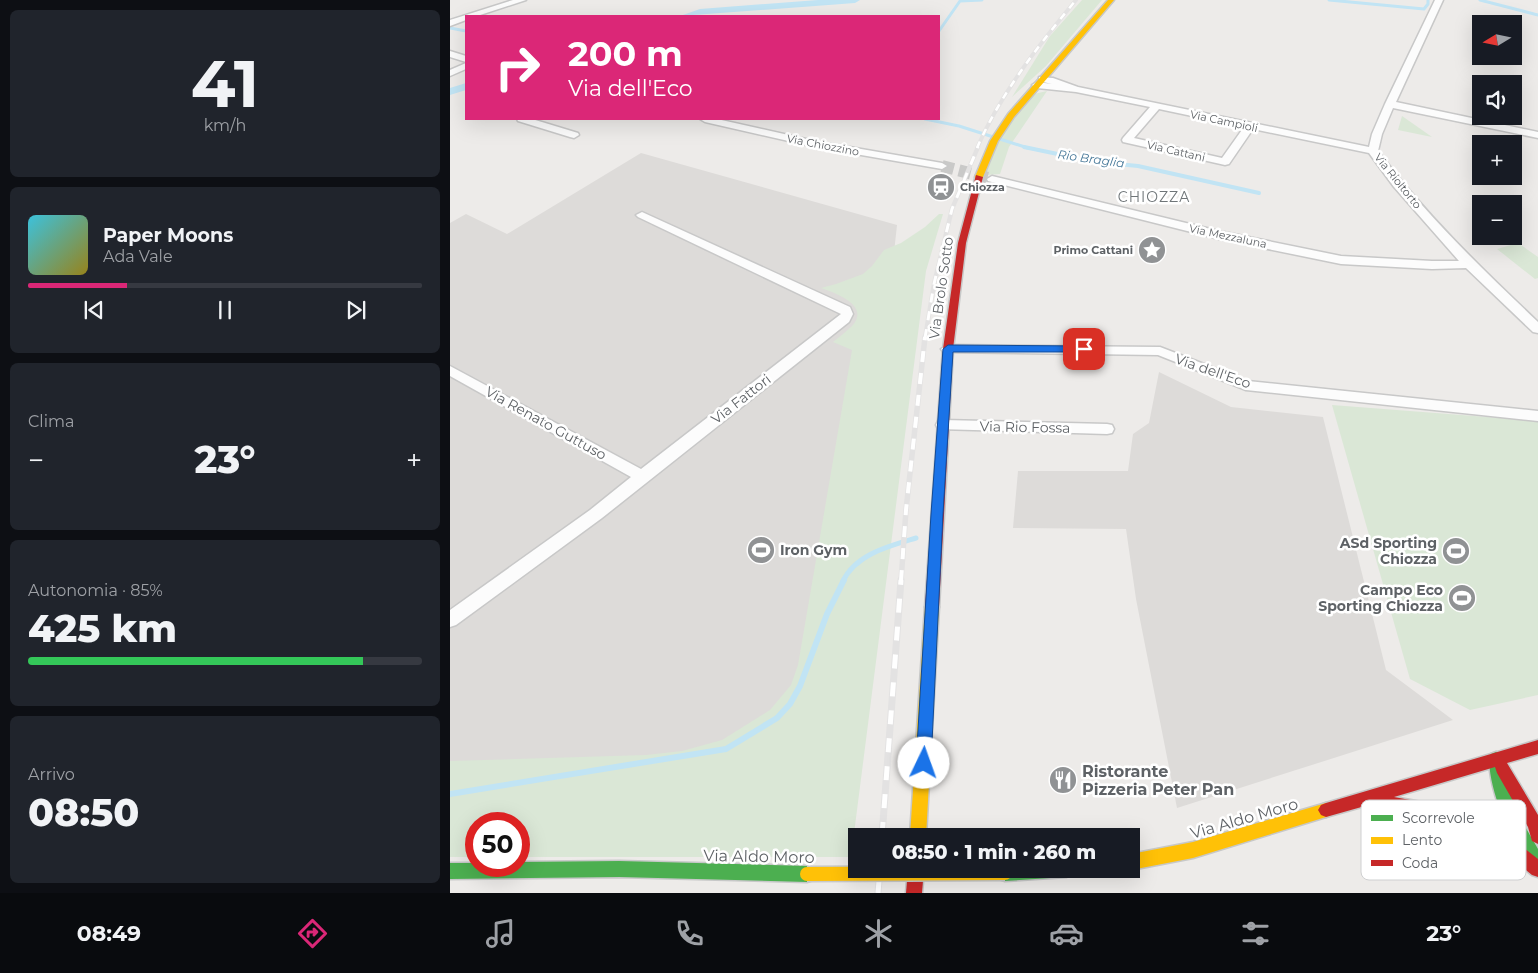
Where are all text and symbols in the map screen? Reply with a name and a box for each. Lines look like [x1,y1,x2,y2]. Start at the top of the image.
north arrow [1472,15,1522,65]
map controls [1472,15,1522,245]
text: 200 m [568,32,683,75]
icon: right [485,35,550,100]
text: 41 [191,44,259,123]
text: Via dell'Eco [568,75,693,102]
button: sound [1472,75,1522,125]
street label: Via Campioli [1189,107,1259,135]
text: km/h [204,116,246,135]
street label: Via Chiozzino [786,131,860,159]
button: + [1472,135,1522,185]
street label: Via Cattani [1145,137,1207,165]
water label: Rio Braglia [1057,146,1125,171]
street label: Via Rioltorto [1371,150,1425,212]
station icon: Chiozza [926,172,956,202]
place label: Chiozza [960,180,1005,194]
district label: CHIOZZA [1118,188,1190,206]
button: − [1472,195,1522,245]
street label: Via Mezzaluna [1188,221,1268,251]
text: Paper Moons [103,224,233,247]
street label: Via Brolo Sotto [925,235,957,340]
place icon: Primo Cattani [1137,235,1167,265]
place label: Primo Cattani [1053,243,1133,257]
text: Ada Vale [103,247,173,266]
icon: previous [80,296,108,324]
icon: pause [211,296,239,324]
icon: next [342,296,370,324]
pin [1063,328,1105,370]
icon: arrive [1070,335,1098,363]
street label: Via dell'Eco [1173,350,1254,392]
street label: Via Fattori [707,370,775,428]
street label: Via Renato Guttuso [482,382,610,464]
text: Clima [28,412,74,431]
street label: Via Rio Fossa [979,417,1071,437]
text: 23° [195,436,255,483]
text: − [28,443,44,477]
text: + [406,443,422,477]
place label: ASd Sporting Chiozza [1339,534,1437,568]
sports icon: Iron Gym [746,535,776,565]
sports icon: ASd Sporting Chiozza [1441,536,1471,566]
place label: Iron Gym [780,541,847,559]
text: Autonomia · 85% [28,581,163,600]
place label: Campo Eco Sporting Chiozza [1318,581,1443,615]
sports icon: Campo Eco Sporting Chiozza [1447,583,1477,613]
text: 425 km [28,605,177,652]
position arrow [897,736,949,788]
place label: Ristorante Pizzeria Peter Pan [1082,762,1234,799]
text: Arrivo [28,765,75,784]
restaurant icon: Ristorante Pizzeria Peter Pan [1048,765,1078,795]
text: 08:50 [28,789,139,836]
street label: Via Aldo Moro [1188,794,1300,843]
legend [1361,800,1526,880]
text: Scorrevole [1402,809,1475,827]
speed limit sign: 50 [465,812,530,877]
text: Lento [1402,831,1442,849]
text: 08:50 · 1 min · 260 m [892,841,1096,864]
street label: Via Aldo Moro [703,846,815,867]
text: Coda [1402,854,1438,872]
icon: directions [295,916,330,951]
icon: music [483,916,518,951]
icon: phone [672,916,707,951]
icon: climate [861,916,896,951]
icon: car [1049,916,1084,951]
icon: filters [1238,916,1273,951]
text: 08:49 [77,920,141,947]
text: 23° [1426,920,1461,947]

